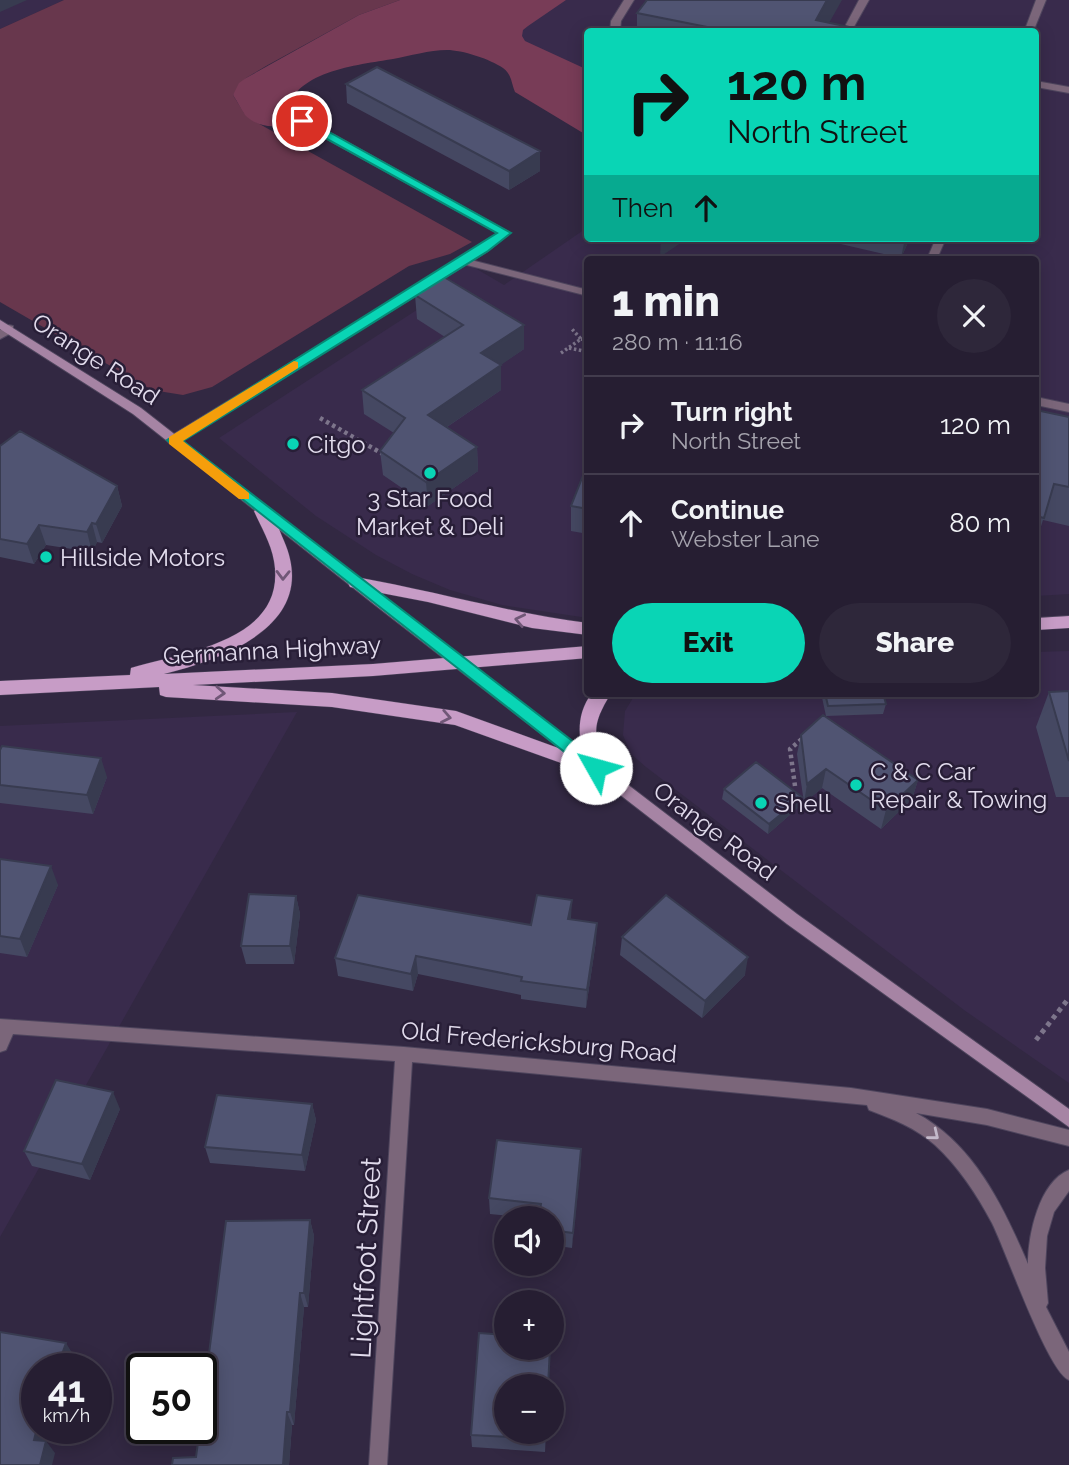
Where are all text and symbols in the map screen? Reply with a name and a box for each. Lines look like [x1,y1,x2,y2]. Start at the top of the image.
text: 120 m [727,54,866,111]
icon: right [612,56,703,147]
pin [272,91,332,151]
icon: arrive [283,102,321,140]
text: North Street [727,113,908,150]
icon: ahead [687,189,725,227]
text: Then [612,193,673,223]
text: 1 min [612,277,720,326]
button: close [937,279,1011,353]
street label: Orange Road [27,307,165,411]
text: 280 m · 11:16 [612,328,743,355]
text: Turn right [671,397,792,427]
icon: right [612,406,650,444]
text: 120 m [940,410,1011,440]
text: North Street [671,427,801,454]
place label: Citgo [307,430,366,459]
marker: Citgo [285,436,301,452]
marker: 3 Star Food Market & Deli [422,465,438,481]
place label: 3 Star Food Market & Deli [356,484,504,541]
text: Continue [671,495,784,525]
icon: ahead [612,504,650,542]
text: 80 m [949,508,1011,538]
text: Webster Lane [671,525,820,552]
place label: Hillside Motors [60,543,225,572]
marker: Hillside Motors [38,549,54,565]
one-way arrow [275,570,290,581]
button: Exit [612,603,805,683]
button: Share [819,603,1011,683]
one-way arrow [514,613,526,628]
street label: Germanna Highway [162,630,382,670]
one-way arrow [215,685,226,700]
one-way arrow [440,708,452,723]
position arrow [559,731,633,805]
place label: C & C Car Repair & Towing [870,757,1047,814]
street label: Orange Road [648,775,782,887]
marker: C & C Car Repair & Towing [848,777,864,793]
place label: Shell [775,789,831,818]
marker: Shell [753,795,769,811]
street label: Old Fredericksburg Road [400,1015,678,1069]
one-way arrow [926,1127,939,1140]
street label: Lightfoot Street [344,1156,388,1359]
map controls [494,1206,564,1444]
button: sound [494,1206,564,1276]
button: + [494,1290,564,1360]
speed limit sign: 50 [126,1353,217,1444]
text: 41 [48,1369,85,1410]
button: − [494,1374,564,1444]
text: km/h [43,1405,90,1426]

